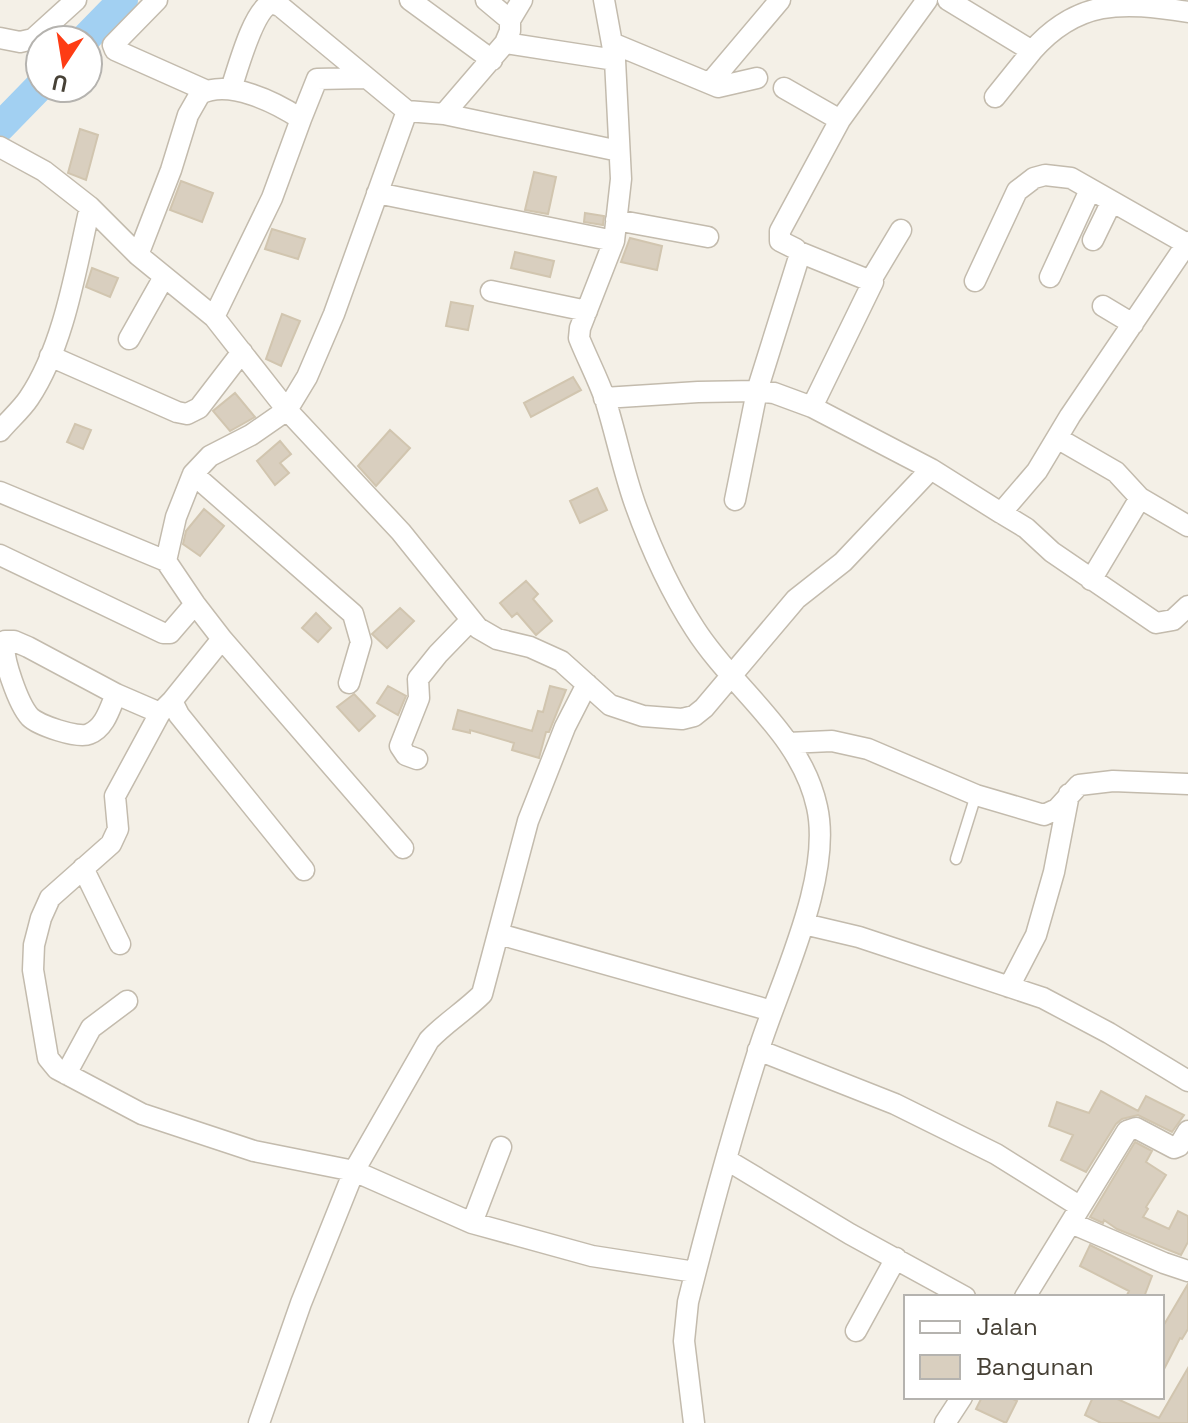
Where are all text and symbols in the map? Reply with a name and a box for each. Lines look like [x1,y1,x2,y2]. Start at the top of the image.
north arrow [24,24,104,104]
text: U [50,68,70,99]
legend [904,1295,1164,1399]
text: Jalan [976,1311,1038,1342]
text: Bangunan [976,1351,1094,1382]

